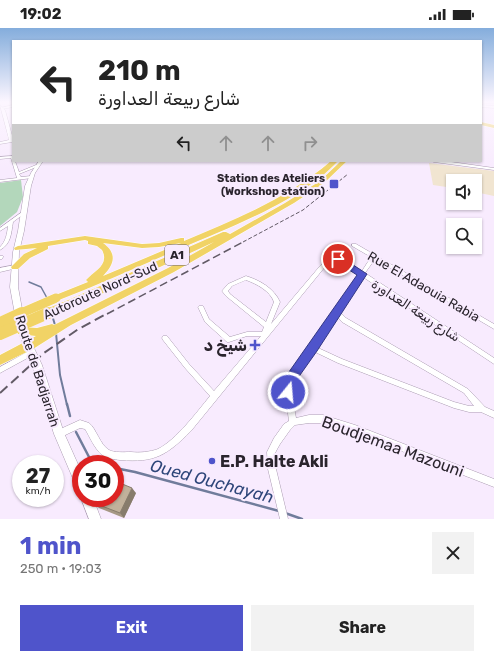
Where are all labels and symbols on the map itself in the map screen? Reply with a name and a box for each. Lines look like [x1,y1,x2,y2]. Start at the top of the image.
place label: Station des Ateliers (Workshop station) [217,172,325,198]
marker: Station des Ateliers (Workshop station) [328,178,340,190]
pin [321,242,355,276]
road number: A1 [165,245,189,265]
street label: Rue El Adaouia Rabia [365,248,482,325]
street label: Autoroute Nord-Sud [41,259,160,322]
street label: شارع ربيعة العداورة [368,276,463,346]
street label: Route de Badjarrah [12,313,63,429]
place label: شيخ د [204,336,247,357]
marker: شيخ د [250,340,260,350]
position arrow [267,371,309,413]
street label: Boudjemaa Mazouni [319,412,466,481]
place label: E.P. Halte Akli [220,452,328,471]
speed limit sign: 30 [72,455,124,507]
water label: Oued Ouchayah [148,455,276,507]
marker: E.P. Halte Akli [207,456,217,466]

